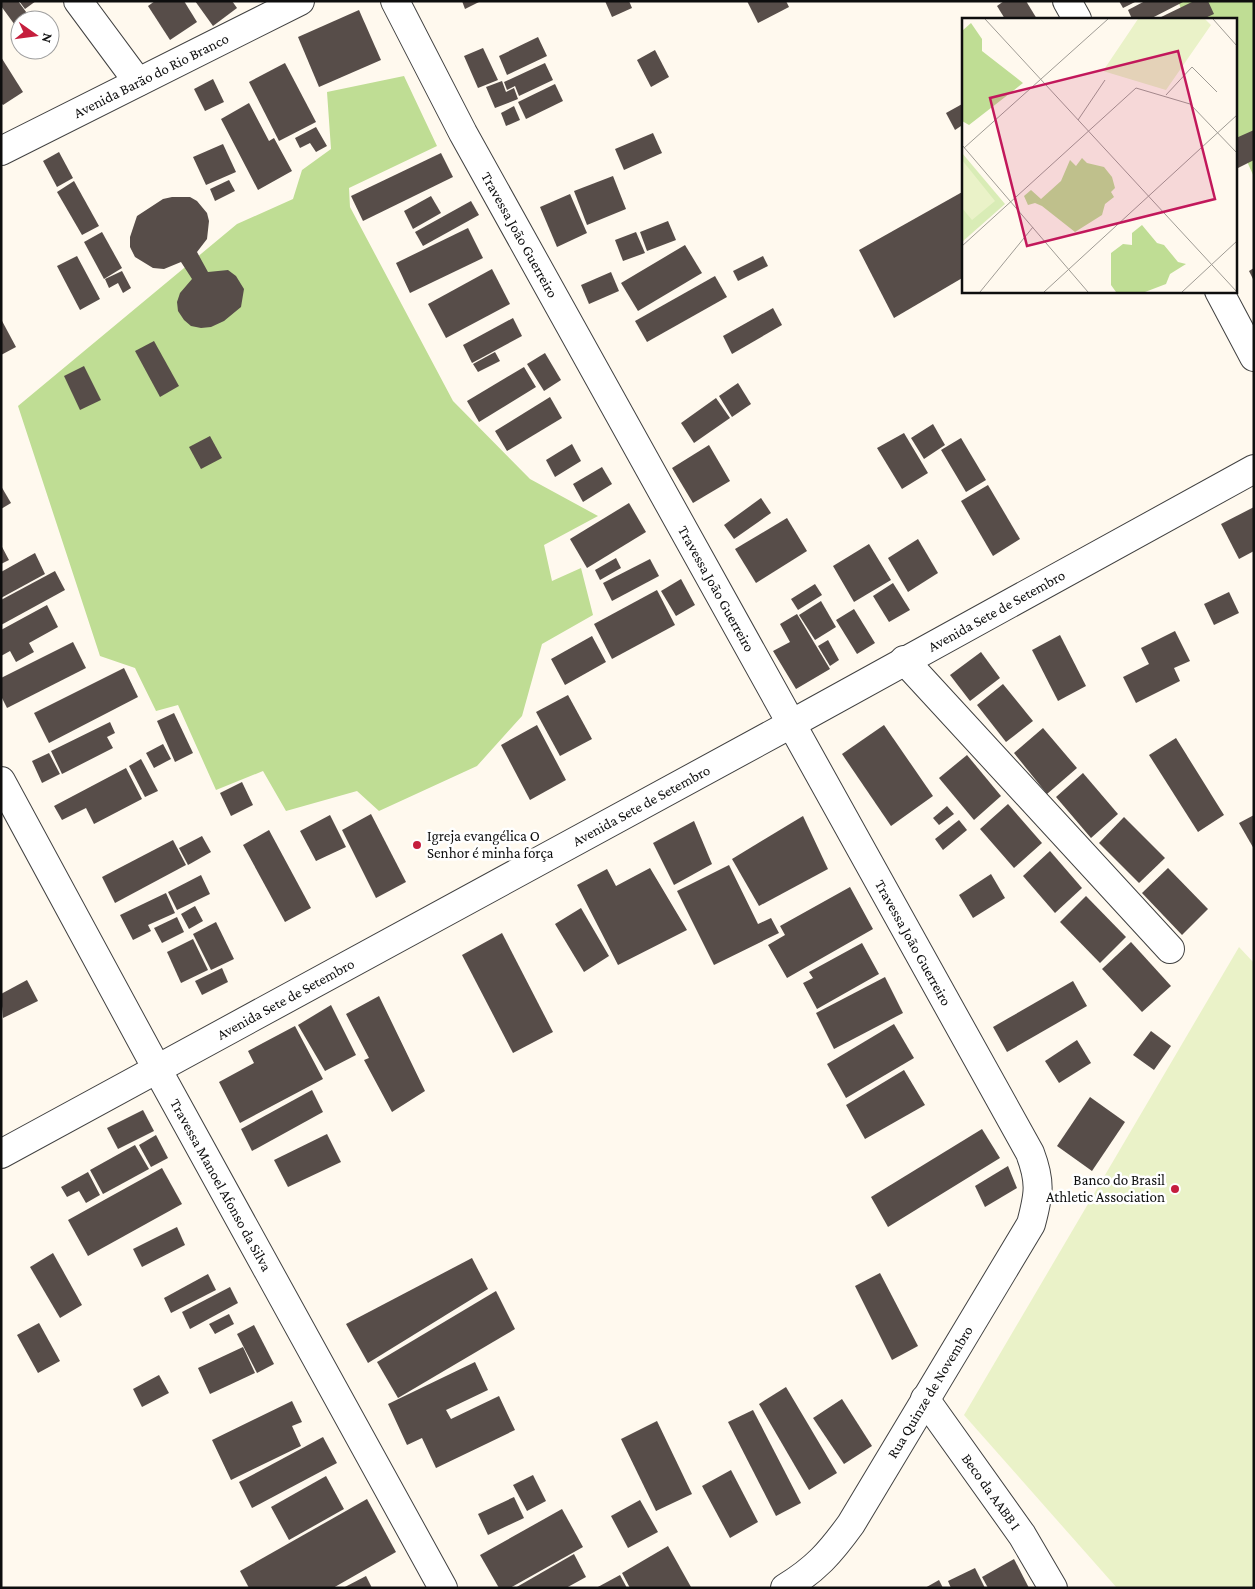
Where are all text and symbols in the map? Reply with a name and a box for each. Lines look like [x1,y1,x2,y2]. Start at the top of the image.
north arrow [10,10,60,60]
inset map [962,18,1238,292]
street label: Avenida Barão do Rio Branco [71,30,231,121]
text: N [39,32,57,45]
street label: Travessa João Guerreiro [478,169,561,301]
street label: Travessa João Guerreiro [675,523,758,655]
street label: Avenida Sete de Setembro [925,567,1068,655]
street label: Avenida Sete de Setembro [570,762,713,849]
place label: Igreja evangélica O Senhor é minha força [427,828,554,862]
marker: Igreja evangélica O Senhor é minha força [411,839,423,851]
street label: Travessa João Guerreiro [872,877,955,1009]
street label: Avenida Sete de Setembro [214,955,357,1043]
street label: Travessa Manoel Afonso da Silva [167,1096,275,1274]
place label: Banco do Brasil Athletic Association [1046,1172,1165,1205]
marker: Banco do Brasil Athletic Association [1169,1183,1181,1195]
street label: Rua Quinze de Novembro [884,1323,976,1461]
street label: Beco da AABB I [959,1451,1024,1533]

